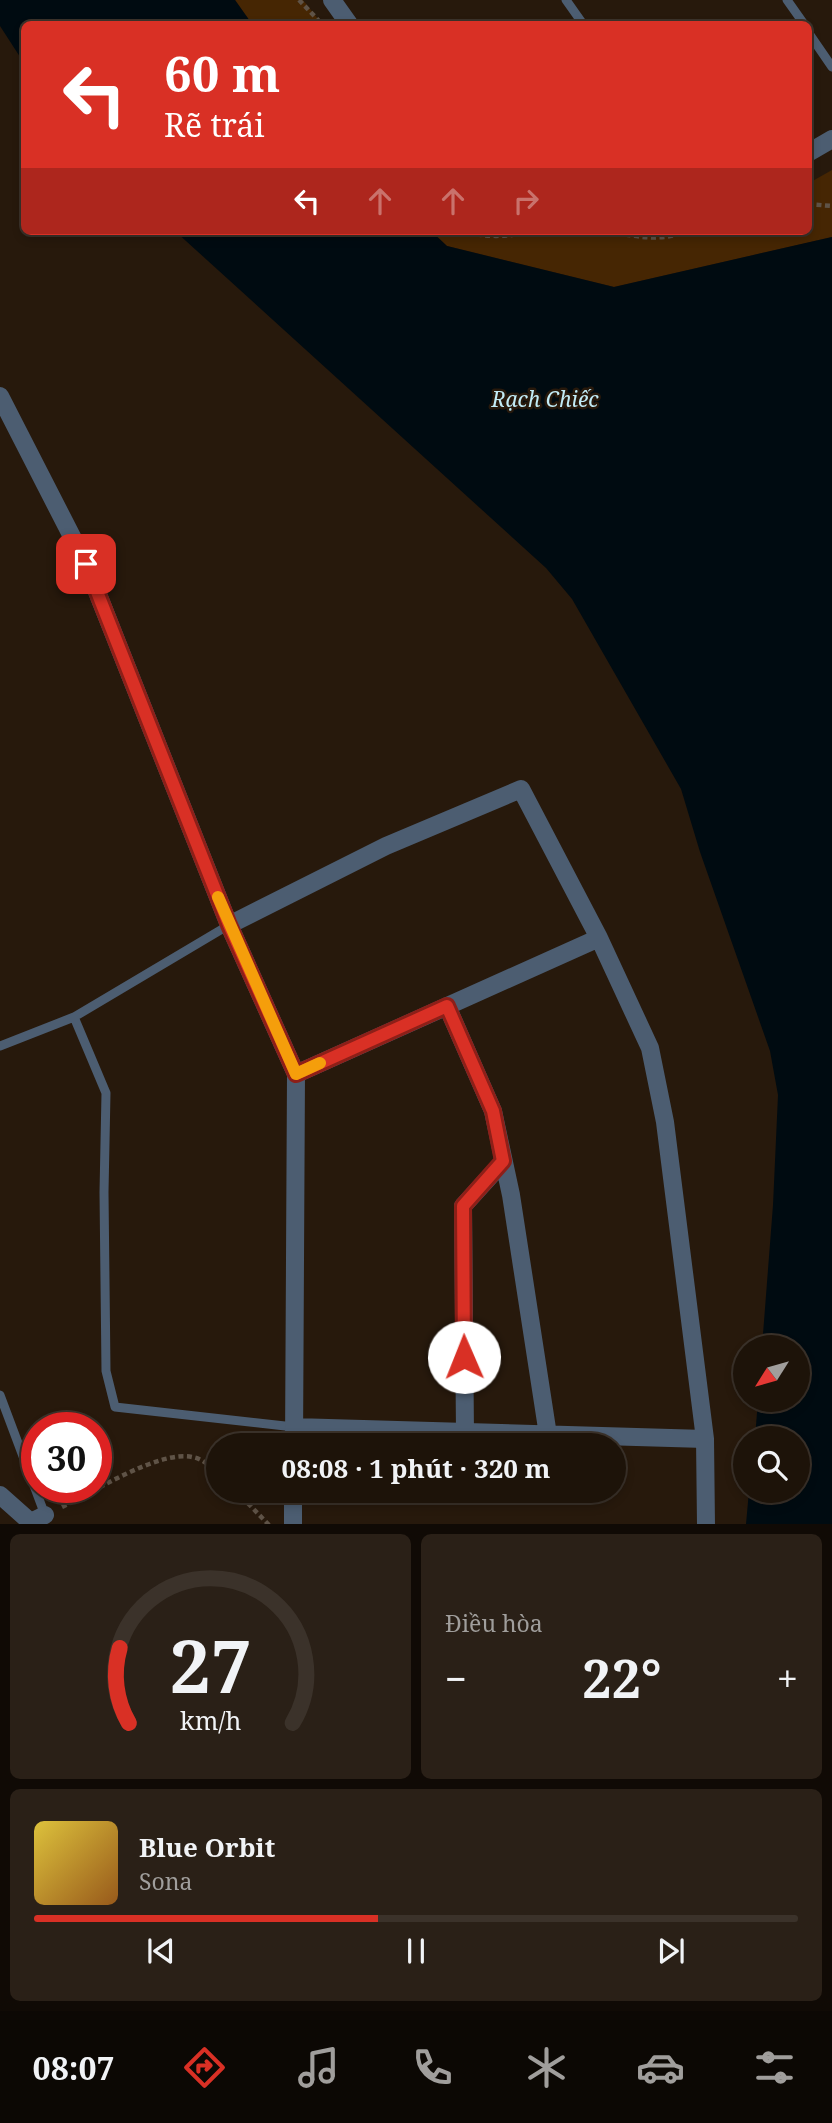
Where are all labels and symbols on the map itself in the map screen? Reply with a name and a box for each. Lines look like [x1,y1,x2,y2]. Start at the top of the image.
water label: Rạch Chiếc [490,385,599,413]
pin [56,534,116,594]
position arrow [427,1320,501,1394]
north arrow [733,1335,810,1412]
speed limit sign: 30 [21,1412,112,1503]

